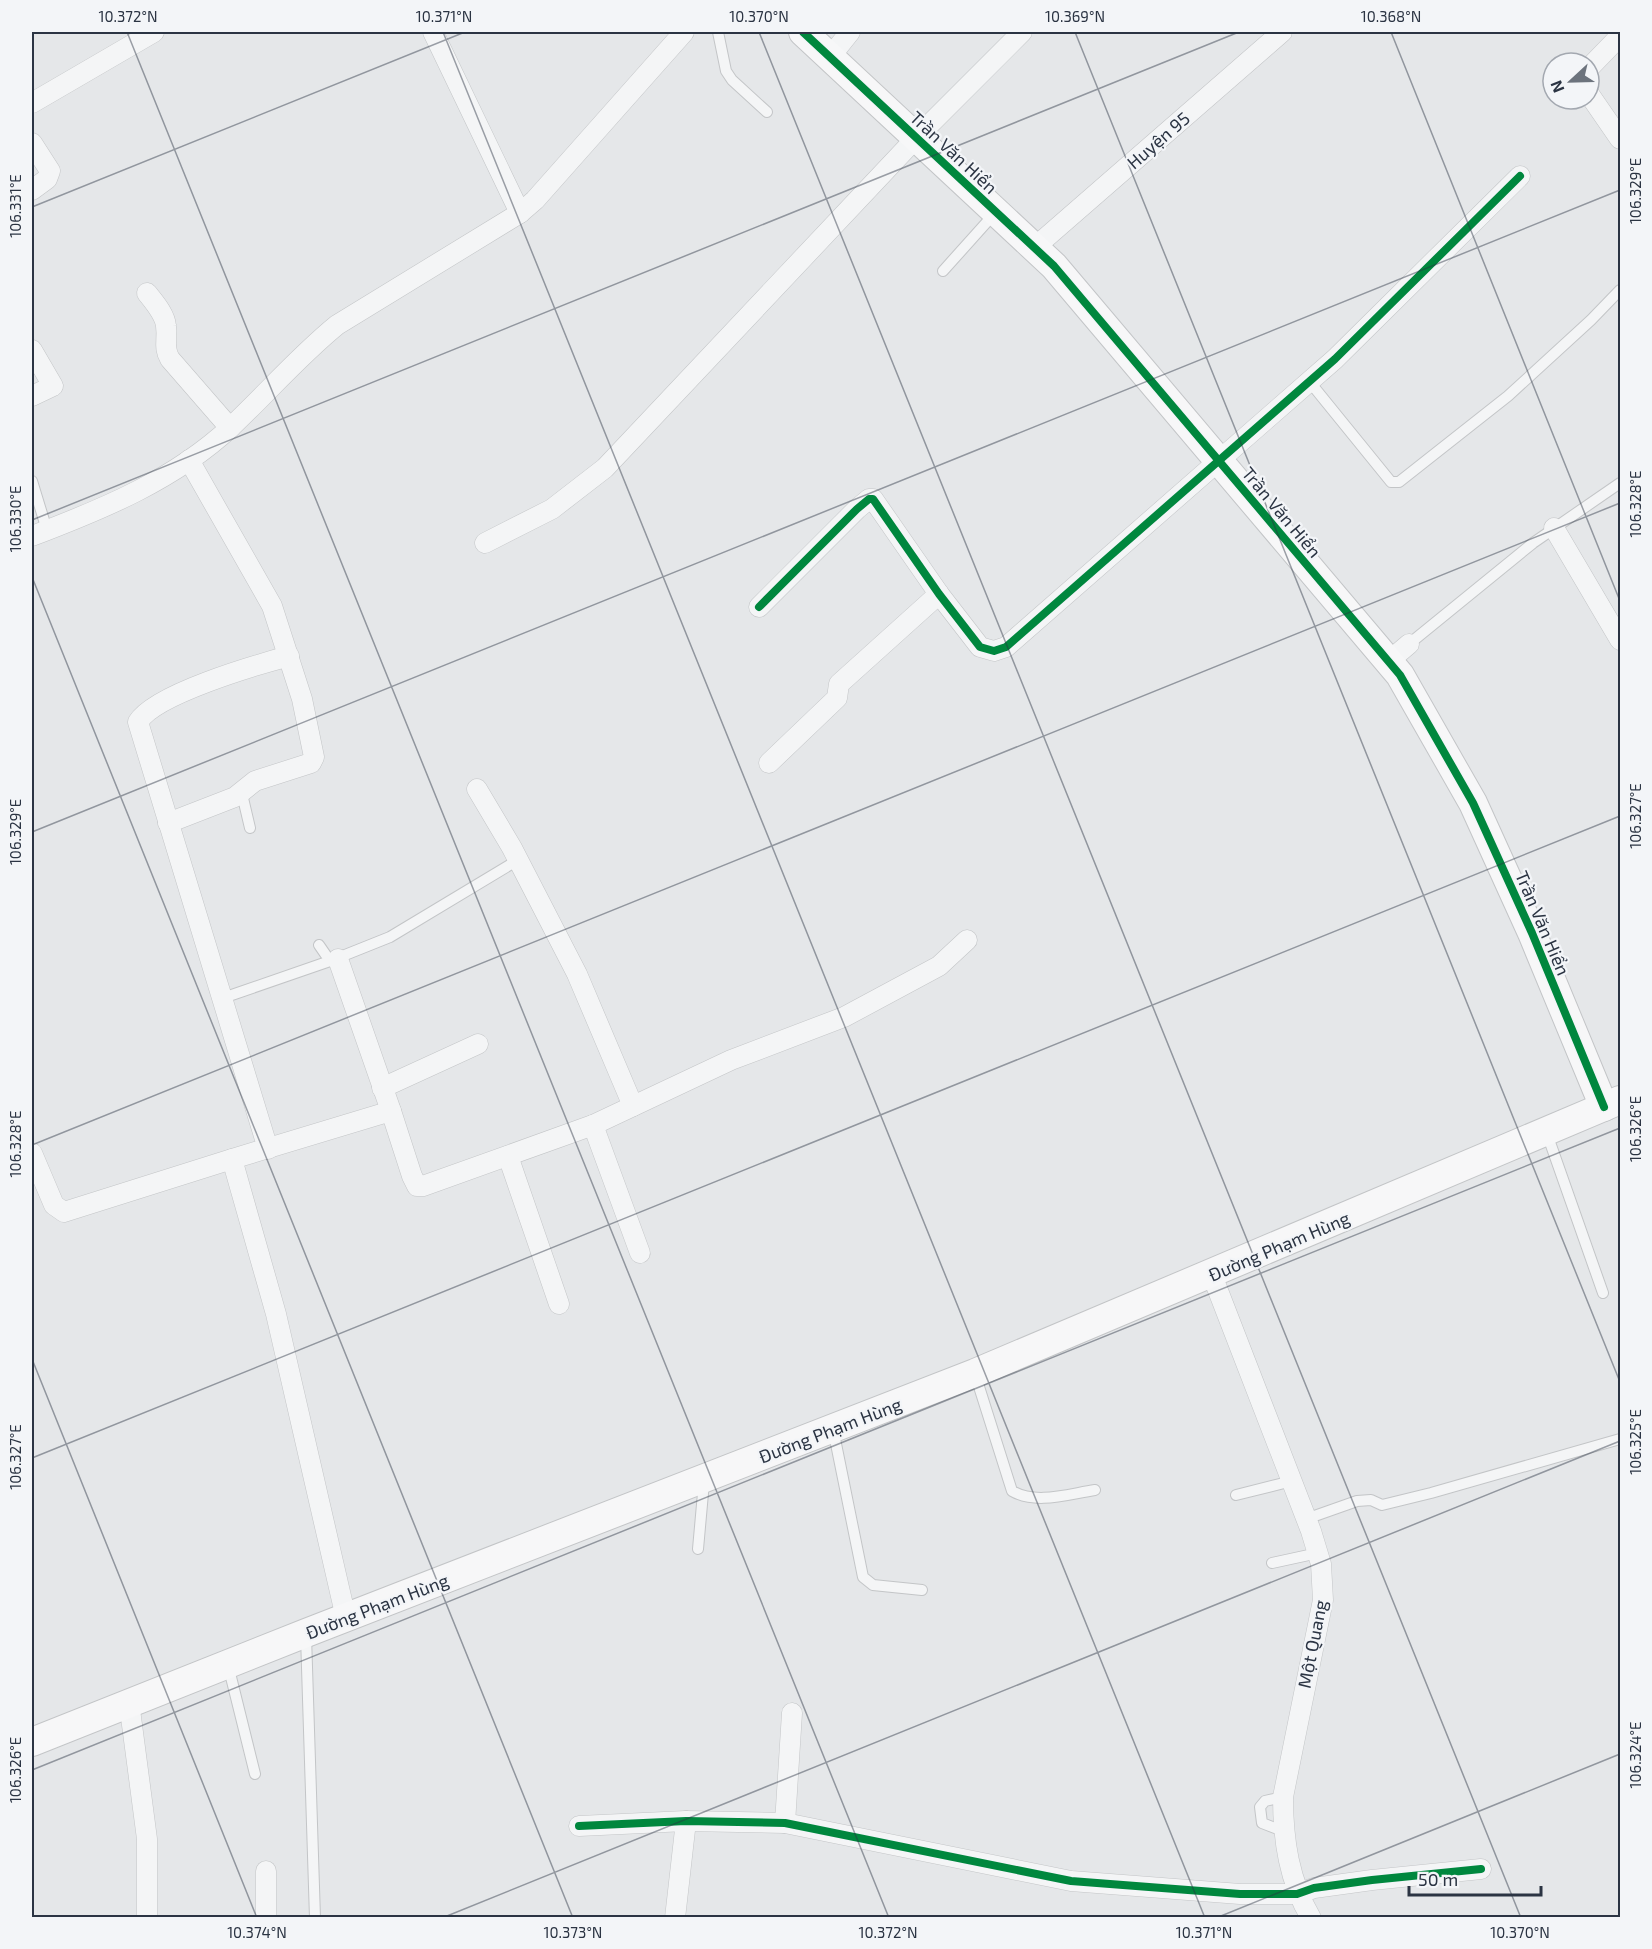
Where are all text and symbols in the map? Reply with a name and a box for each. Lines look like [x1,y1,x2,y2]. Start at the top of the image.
text: 10.372°N [99,7,157,25]
text: 10.371°N [416,7,472,25]
text: 10.370°N [729,7,789,25]
text: 10.369°N [1045,7,1105,25]
text: 10.368°N [1361,7,1421,25]
north arrow [1541,51,1601,111]
text: N [1546,78,1568,96]
street label: Trần Văn Hiển [906,106,1002,198]
street label: Huyện 95 [1122,107,1194,173]
text: 106.329°E [1626,158,1644,224]
text: 106.331°E [6,174,24,238]
street label: Trần Văn Hiển [1238,462,1326,562]
text: 106.328°E [1626,471,1644,537]
text: 106.330°E [6,486,24,552]
text: 106.327°E [1626,783,1644,849]
text: 106.329°E [6,799,24,865]
street label: Trần Văn Hiển [1511,867,1575,979]
text: 106.326°E [1626,1096,1644,1162]
text: 106.328°E [6,1111,24,1177]
street label: Đường Phạm Hùng [1205,1206,1353,1286]
street label: Đường Phạm Hùng [755,1393,905,1467]
text: 106.325°E [1626,1409,1644,1475]
text: 106.327°E [6,1424,24,1490]
street label: Đường Phạm Hùng [302,1569,452,1643]
street label: Một Quang [1293,1598,1331,1690]
text: 106.324°E [1626,1722,1644,1788]
text: 106.326°E [6,1737,24,1803]
scale bar [1409,1859,1541,1897]
text: 50 m [1418,1868,1458,1890]
text: 10.374°N [227,1923,287,1941]
text: 10.373°N [544,1923,602,1941]
text: 10.372°N [859,1923,917,1941]
text: 10.371°N [1176,1923,1232,1941]
text: 10.370°N [1490,1923,1550,1941]

